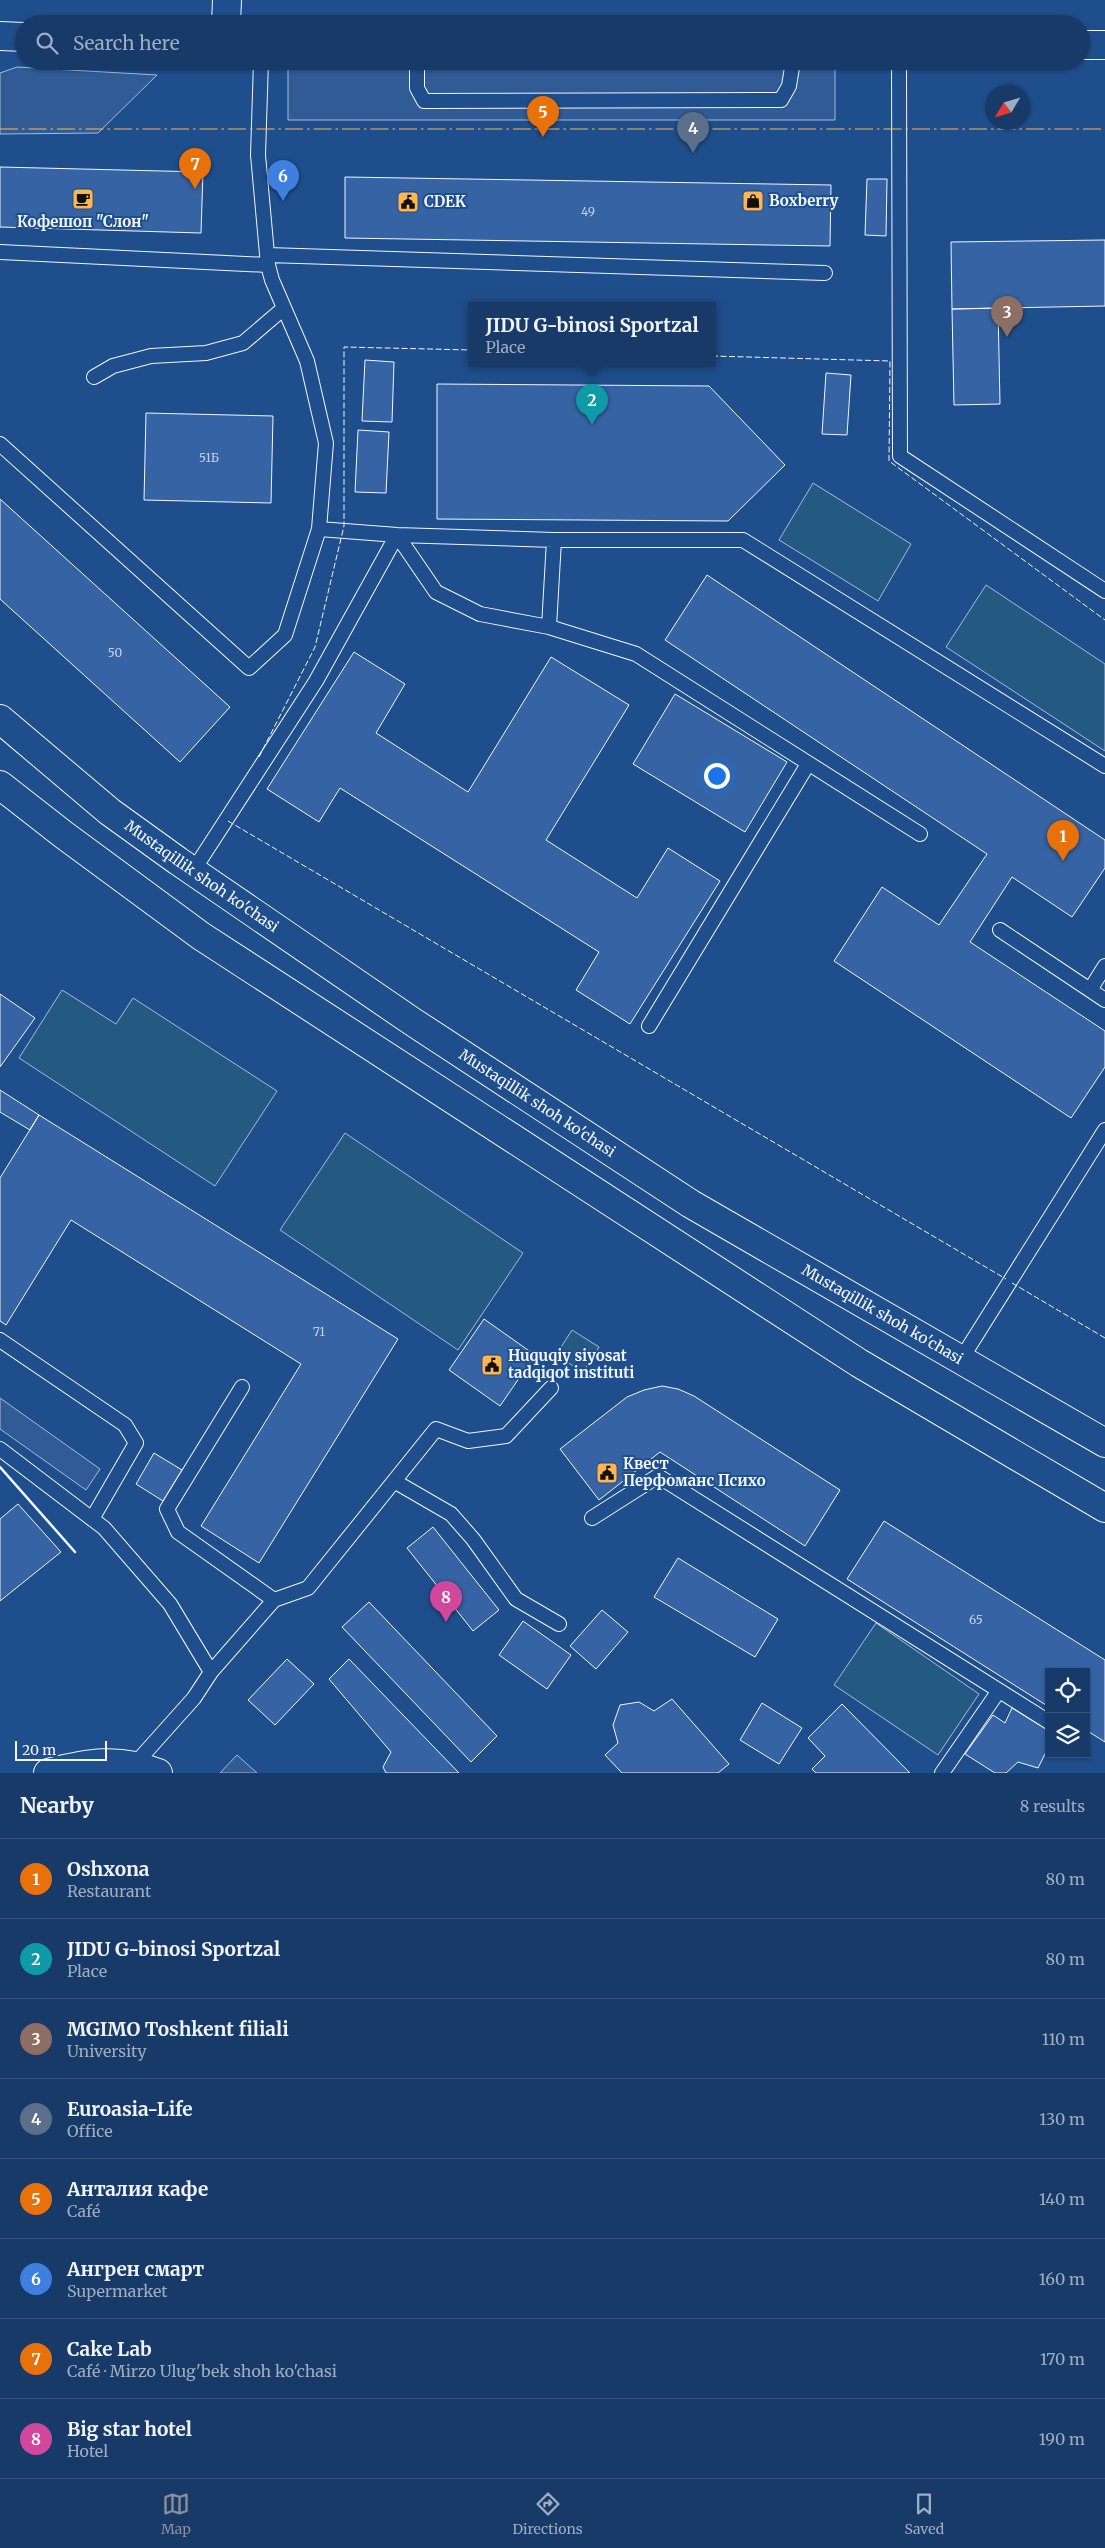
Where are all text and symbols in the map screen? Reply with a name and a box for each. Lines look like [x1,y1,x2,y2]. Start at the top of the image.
search box [15,15,1090,70]
icon: search [33,29,61,57]
text: Search here [73,31,180,55]
north arrow [985,85,1030,130]
pin: 5 [527,96,559,137]
pin: 4 [677,112,709,153]
pin: 7 [179,148,211,189]
pin: 6 [267,160,299,201]
cafe icon: Кофешоп "Слон" [71,187,95,211]
shop icon: Boxberry [741,189,765,213]
public building icon: CDEK [396,190,420,214]
place label: Boxberry [769,191,839,210]
place label: CDEK [424,192,467,211]
house number: 49 [581,204,595,219]
place label: Кофешоп "Слон" [17,212,149,231]
pin: 3 [991,296,1023,337]
popup [468,302,716,367]
text: JIDU G-binosi Sportzal [485,313,699,337]
text: Place [485,337,525,357]
pin: 2 [576,384,608,425]
house number: 51Б [199,450,219,465]
house number: 50 [108,645,123,660]
your location [704,763,730,789]
street label: Mustaqillik shoh ko'chasi [121,816,283,936]
pin: 1 [1047,820,1079,861]
street label: Mustaqillik shoh ko'chasi [455,1045,619,1161]
street label: Mustaqillik shoh ko'chasi [799,1260,967,1368]
house number: 71 [313,1324,326,1339]
place label: Huquqiy siyosat tadqiqot instituti [508,1346,634,1382]
public building icon: Huquqiy siyosat tadqiqot instituti [480,1353,504,1377]
place label: Квест Перфоманс Психо [623,1454,766,1490]
public building icon: Квест Перфоманс Психо [595,1461,619,1485]
pin: 8 [430,1581,462,1622]
house number: 65 [969,1612,983,1627]
map controls [1045,1668,1090,1758]
button: locate [1045,1668,1090,1713]
button: layers [1045,1713,1090,1758]
scale bar [15,1738,108,1761]
text: 20 m [22,1741,56,1759]
text: Nearby [20,1792,94,1819]
text: 8 results [1020,1796,1085,1816]
text: Oshxona [67,1857,150,1881]
text: 1 [32,1869,40,1889]
text: 80 m [1046,1869,1085,1889]
text: Restaurant [67,1881,151,1901]
text: JIDU G-binosi Sportzal [67,1937,280,1961]
text: 2 [31,1949,41,1969]
text: 80 m [1046,1949,1085,1969]
text: Place [67,1961,107,1981]
text: MGIMO Toshkent filiali [67,2017,289,2041]
text: 3 [31,2029,41,2049]
text: 110 m [1042,2029,1085,2049]
text: University [67,2041,147,2061]
text: Euroasia-Life [67,2097,193,2121]
text: 4 [31,2109,41,2129]
text: 130 m [1039,2109,1085,2129]
text: Office [67,2121,113,2141]
text: Анталия кафе [67,2177,208,2201]
text: 5 [31,2189,41,2209]
text: 140 m [1039,2189,1085,2209]
text: Café [67,2201,100,2221]
text: Ангрен смарт [67,2257,204,2281]
text: 6 [31,2269,41,2289]
text: 160 m [1039,2269,1085,2289]
text: Supermarket [67,2281,168,2301]
text: Cake Lab [67,2337,152,2361]
text: 7 [31,2349,41,2369]
text: 170 m [1040,2349,1085,2369]
text: Café · Mirzo Ulug'bek shoh ko'chasi [67,2361,337,2381]
text: Big star hotel [67,2417,192,2441]
text: 8 [31,2429,41,2449]
text: 190 m [1039,2429,1085,2449]
text: Hotel [67,2441,108,2461]
tab: Map [161,2490,191,2538]
tab: Directions [513,2490,583,2538]
tab: Saved [904,2490,944,2538]

